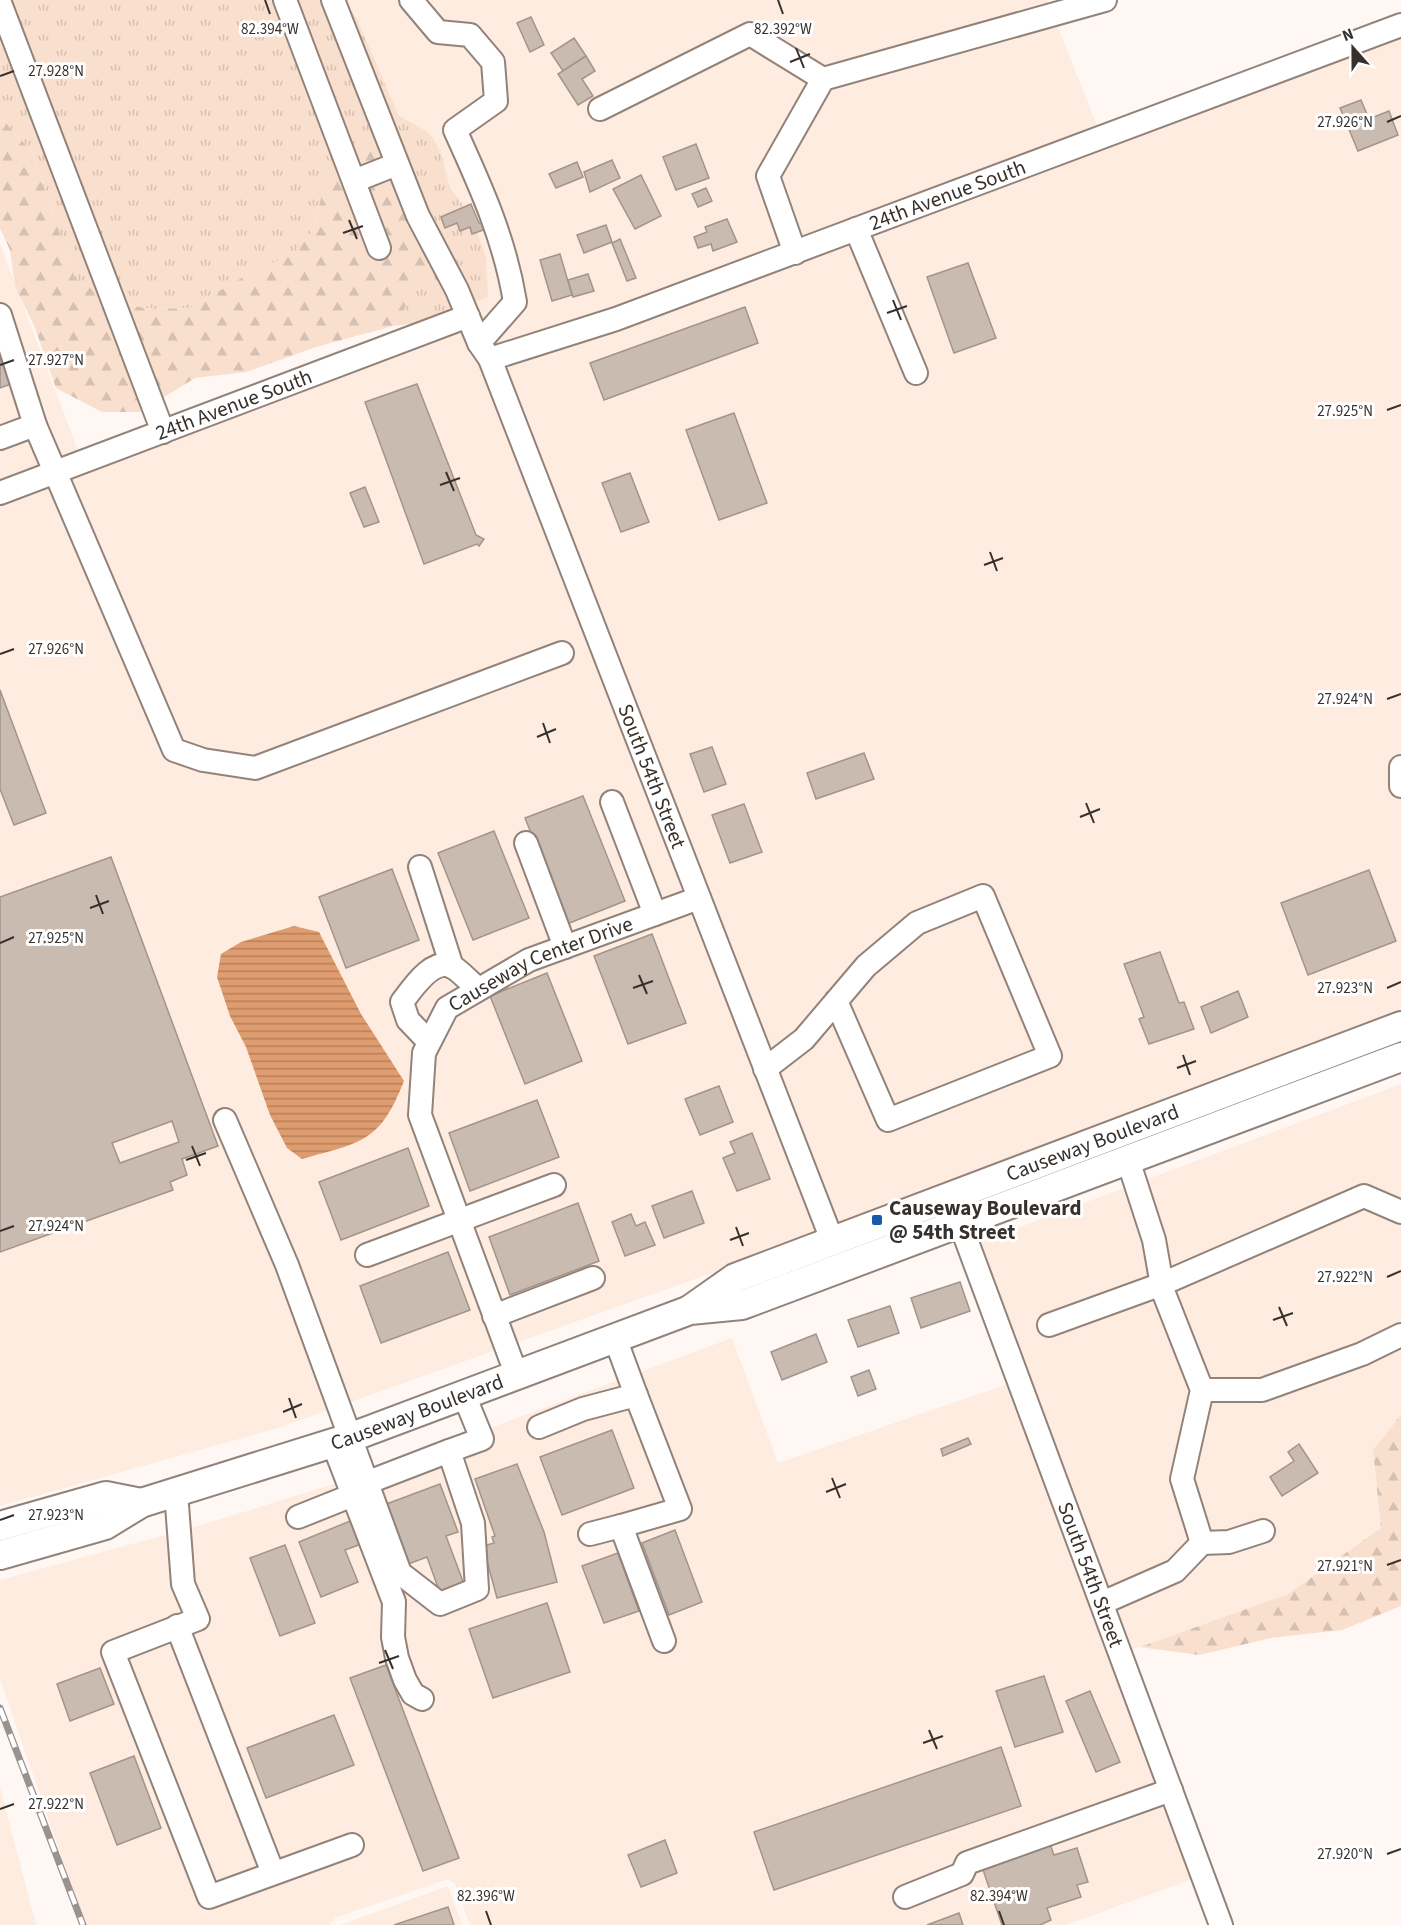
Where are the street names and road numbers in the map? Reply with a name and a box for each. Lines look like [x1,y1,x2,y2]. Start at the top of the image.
street label: 24th Avenue South [865,152,1030,238]
street label: 24th Avenue South [151,361,316,448]
street label: South 54th Street [610,699,694,853]
street label: Causeway Center Drive [442,908,637,1019]
street label: Causeway Boulevard [1002,1096,1183,1189]
street label: Causeway Boulevard [327,1366,508,1458]
street label: South 54th Street [1050,1498,1131,1651]

